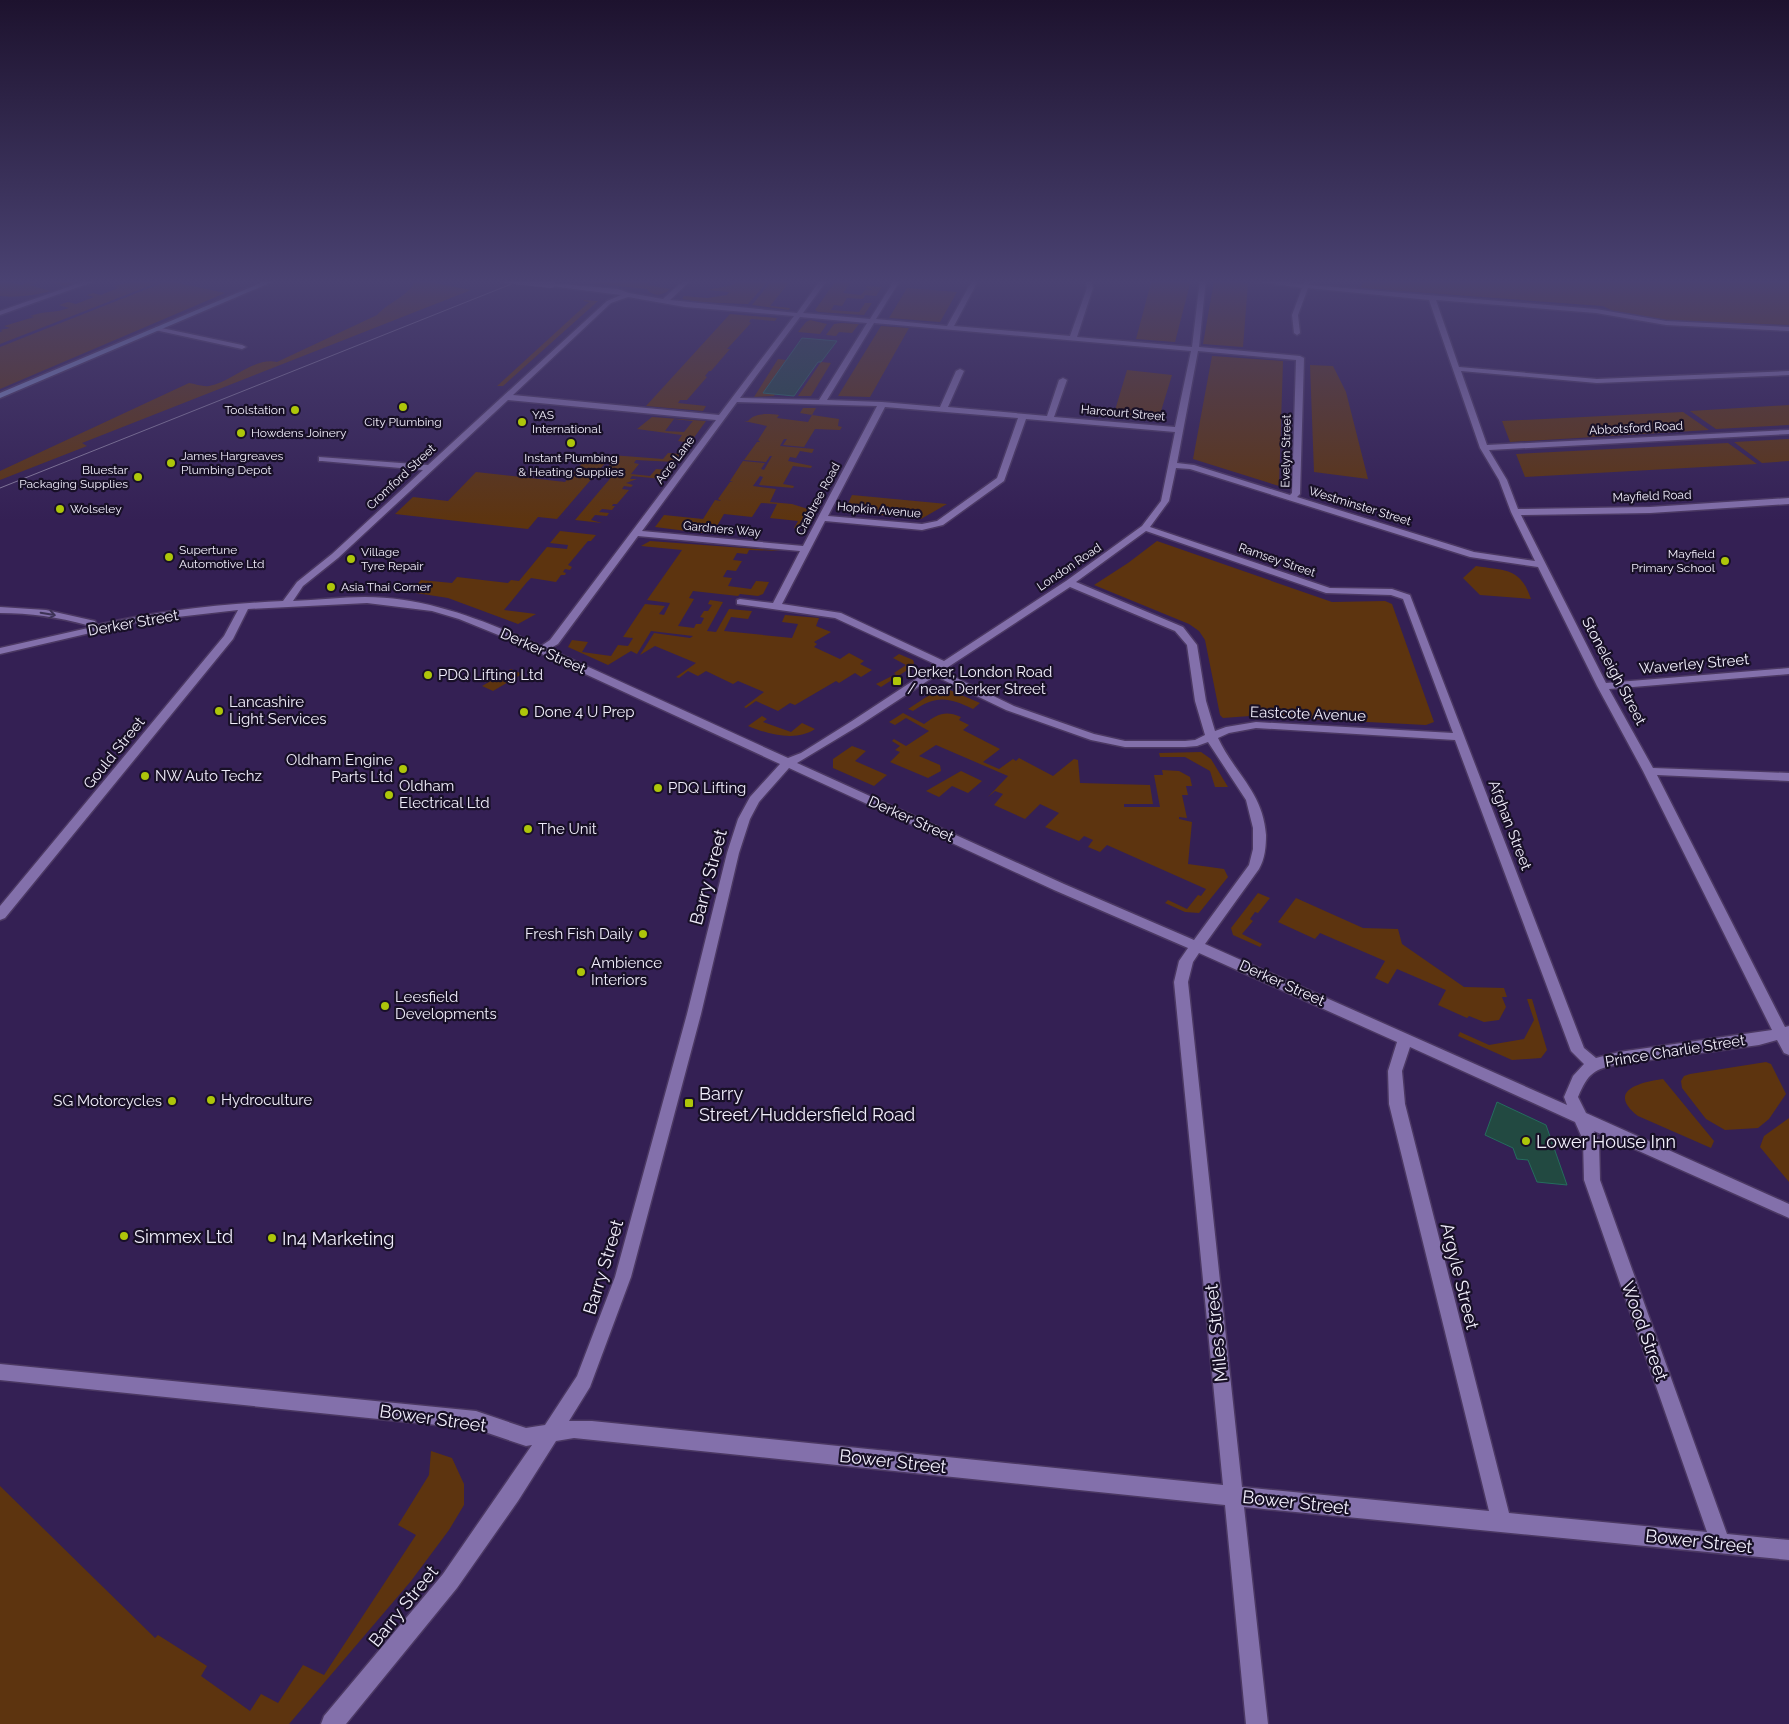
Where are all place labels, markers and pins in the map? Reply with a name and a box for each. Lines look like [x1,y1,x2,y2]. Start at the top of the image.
marker: City Plumbing [397,401,409,413]
place label: Toolstation [224,403,285,417]
marker: Toolstation [289,404,301,416]
place label: YAS International [532,408,602,436]
place label: City Plumbing [364,415,442,429]
marker: YAS International [516,416,528,428]
place label: Howdens Joinery [251,426,347,440]
marker: Howdens Joinery [235,427,247,439]
marker: Instant Plumbing & Heating Supplies [565,437,577,449]
place label: James Hargreaves Plumbing Depot [181,449,284,477]
place label: Instant Plumbing & Heating Supplies [518,451,624,479]
marker: James Hargreaves Plumbing Depot [165,457,177,469]
place label: Bluestar Packaging Supplies [19,463,129,491]
marker: Bluestar Packaging Supplies [132,471,144,483]
place label: Wolseley [70,502,122,516]
marker: Wolseley [54,503,66,515]
place label: Supertune Automotive Ltd [179,543,264,571]
place label: Village Tyre Repair [361,545,424,573]
place label: Mayfield Primary School [1631,547,1716,575]
marker: Supertune Automotive Ltd [163,551,175,563]
marker: Village Tyre Repair [345,553,357,565]
marker: Mayfield Primary School [1719,555,1731,567]
place label: Asia Thai Corner [341,580,432,594]
marker: Asia Thai Corner [325,581,337,593]
place label: Derker, London Road / near Derker Street [907,663,1052,698]
place label: PDQ Lifting Ltd [438,666,543,684]
marker: PDQ Lifting Ltd [422,669,434,681]
marker: Derker, London Road / near Derker Street [891,675,903,687]
place label: Lancashire Light Services [229,693,326,728]
place label: Done 4 U Prep [534,703,635,721]
marker: Lancashire Light Services [213,705,225,717]
marker: Done 4 U Prep [518,706,530,718]
place label: Oldham Engine Parts Ltd [286,751,393,786]
marker: Oldham Engine Parts Ltd [397,763,409,775]
place label: NW Auto Techz [155,767,262,785]
marker: NW Auto Techz [139,770,151,782]
place label: Oldham Electrical Ltd [399,777,490,812]
place label: PDQ Lifting [668,779,746,797]
marker: PDQ Lifting [652,782,664,794]
marker: Oldham Electrical Ltd [383,789,395,801]
place label: The Unit [538,820,597,838]
marker: The Unit [522,823,534,835]
place label: Fresh Fish Daily [525,925,633,943]
marker: Fresh Fish Daily [637,928,649,940]
place label: Ambience Interiors [591,954,662,989]
marker: Ambience Interiors [575,966,587,978]
place label: Leesfield Developments [395,988,497,1023]
marker: Leesfield Developments [379,1000,391,1012]
place label: Barry Street/Huddersfield Road [699,1083,915,1125]
place label: Hydroculture [221,1091,312,1109]
place label: SG Motorcycles [53,1092,162,1110]
marker: Hydroculture [205,1094,217,1106]
marker: SG Motorcycles [166,1095,178,1107]
marker: Barry Street/Huddersfield Road [683,1097,695,1109]
place label: Lower House Inn [1536,1131,1676,1152]
marker: Lower House Inn [1520,1135,1532,1147]
place label: Simmex Ltd [134,1226,233,1247]
place label: In4 Marketing [282,1228,394,1249]
marker: Simmex Ltd [118,1230,130,1242]
marker: In4 Marketing [266,1232,278,1244]

